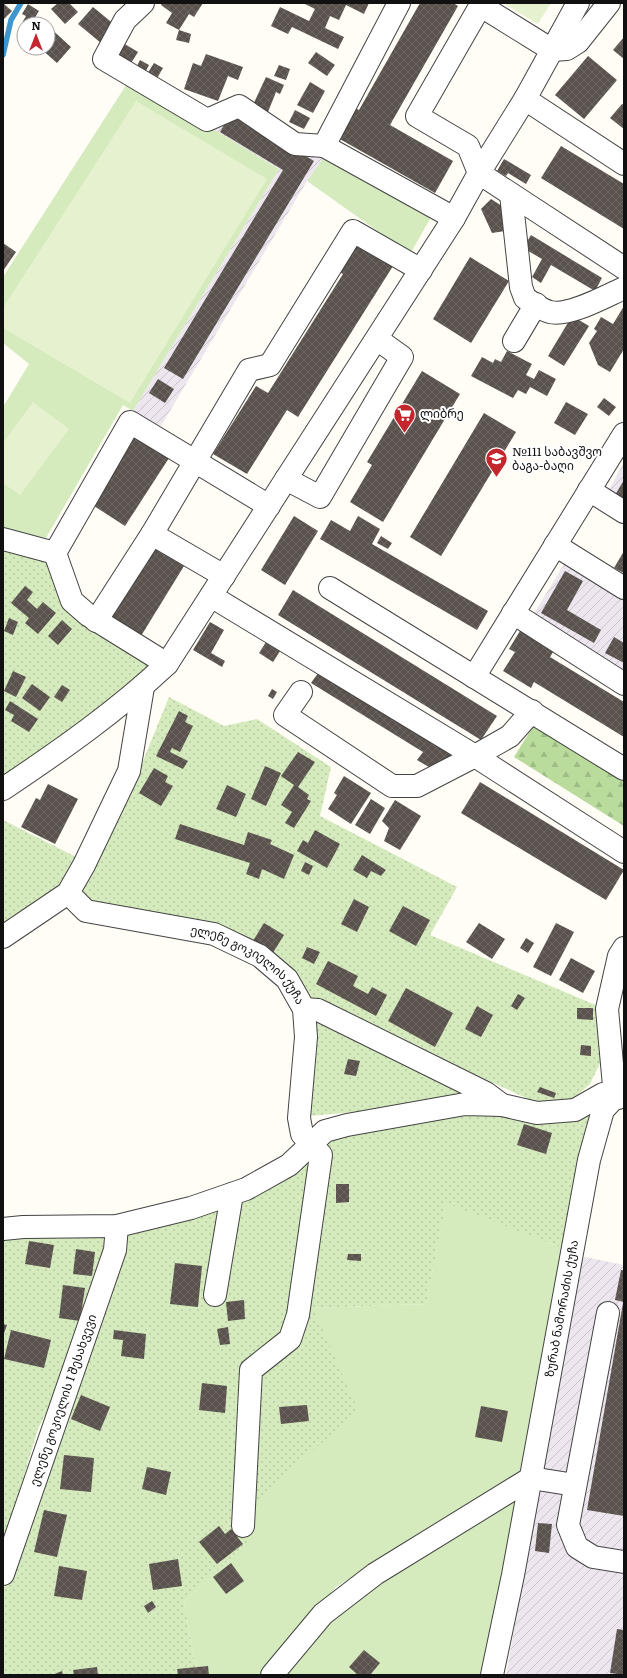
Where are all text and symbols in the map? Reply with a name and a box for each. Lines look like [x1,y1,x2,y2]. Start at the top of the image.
north arrow [16,16,56,56]
text: N [31,17,41,33]
supermarket icon: ლიბრე [391,401,417,434]
place label: ლიბრე [420,404,464,422]
place label: №111 საბავშვო ბაგა-ბაღი [512,442,602,474]
school or university icon: №111 საბავშვო ბაგა-ბაღი [484,446,510,479]
street label: ელენე გოკიელის ქუჩა [189,920,310,1008]
street label: ზურაბ ნამორაძის ქუჩა [539,1238,582,1379]
street label: ელენე გოკიელის I შესახვევი [24,1311,100,1488]

